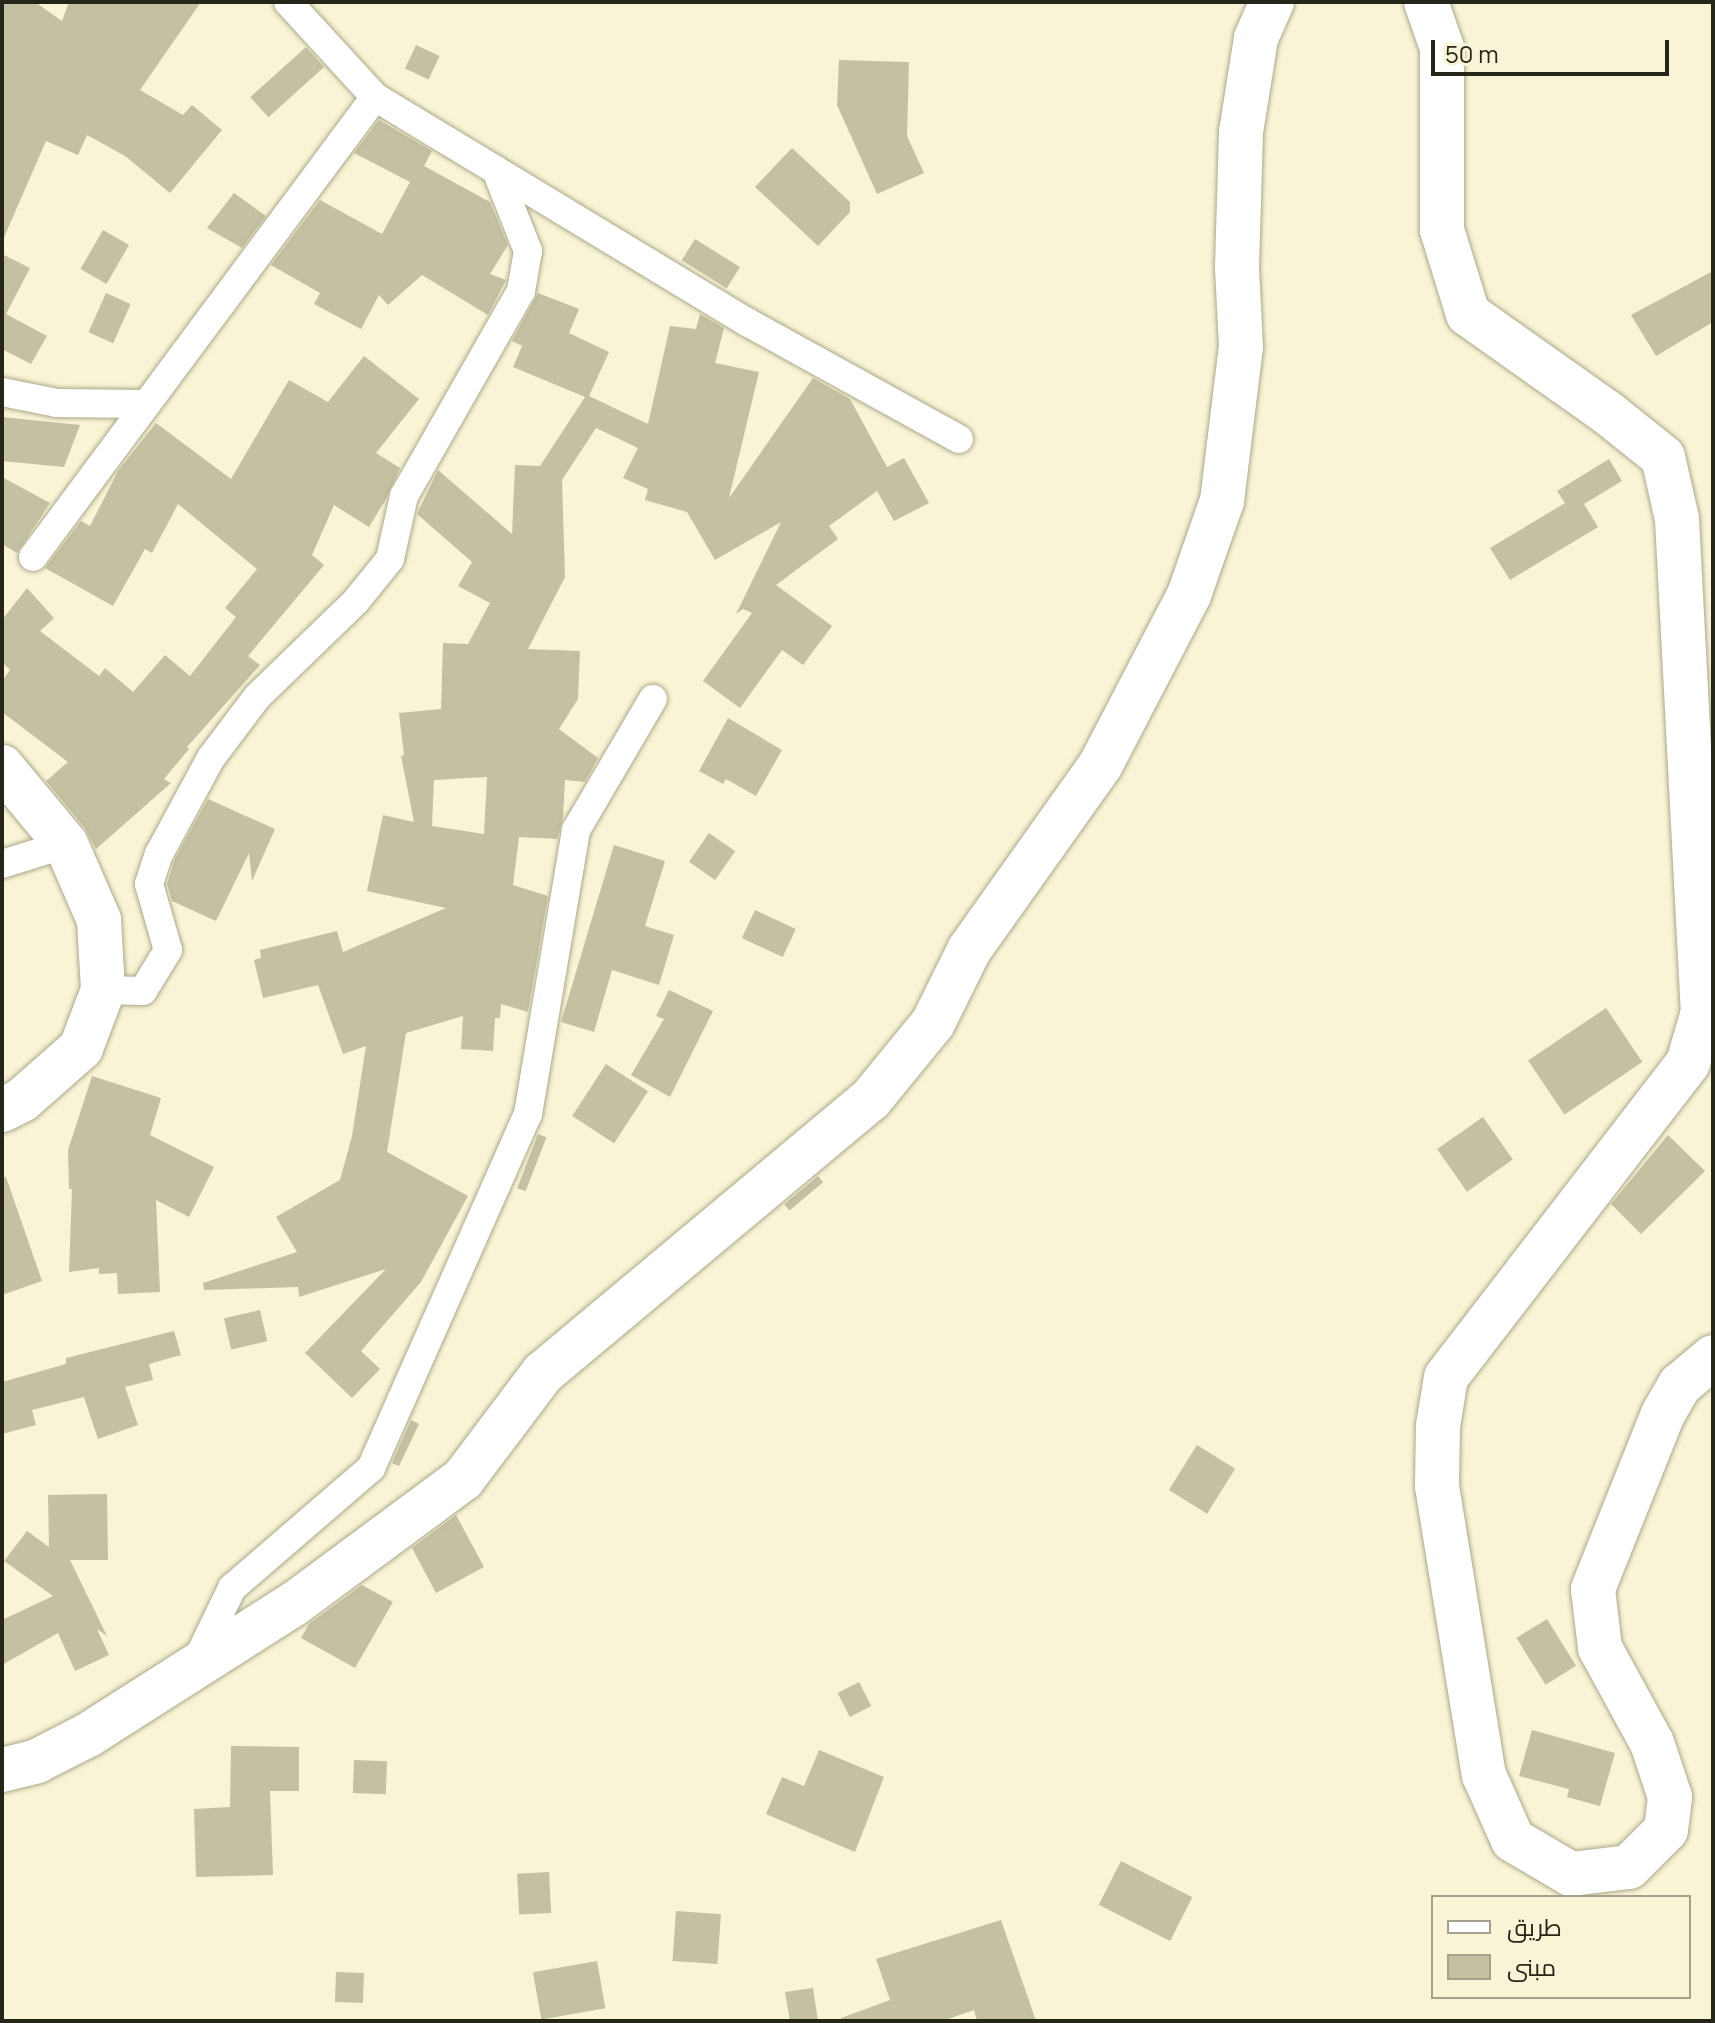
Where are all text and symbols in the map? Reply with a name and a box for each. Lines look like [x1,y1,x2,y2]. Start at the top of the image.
scale bar [1435,24,1673,74]
text: 50 m [1445,37,1499,70]
legend [1431,1895,1691,1999]
text: طريق [1507,1910,1562,1943]
text: مبنى [1507,1950,1556,1983]

